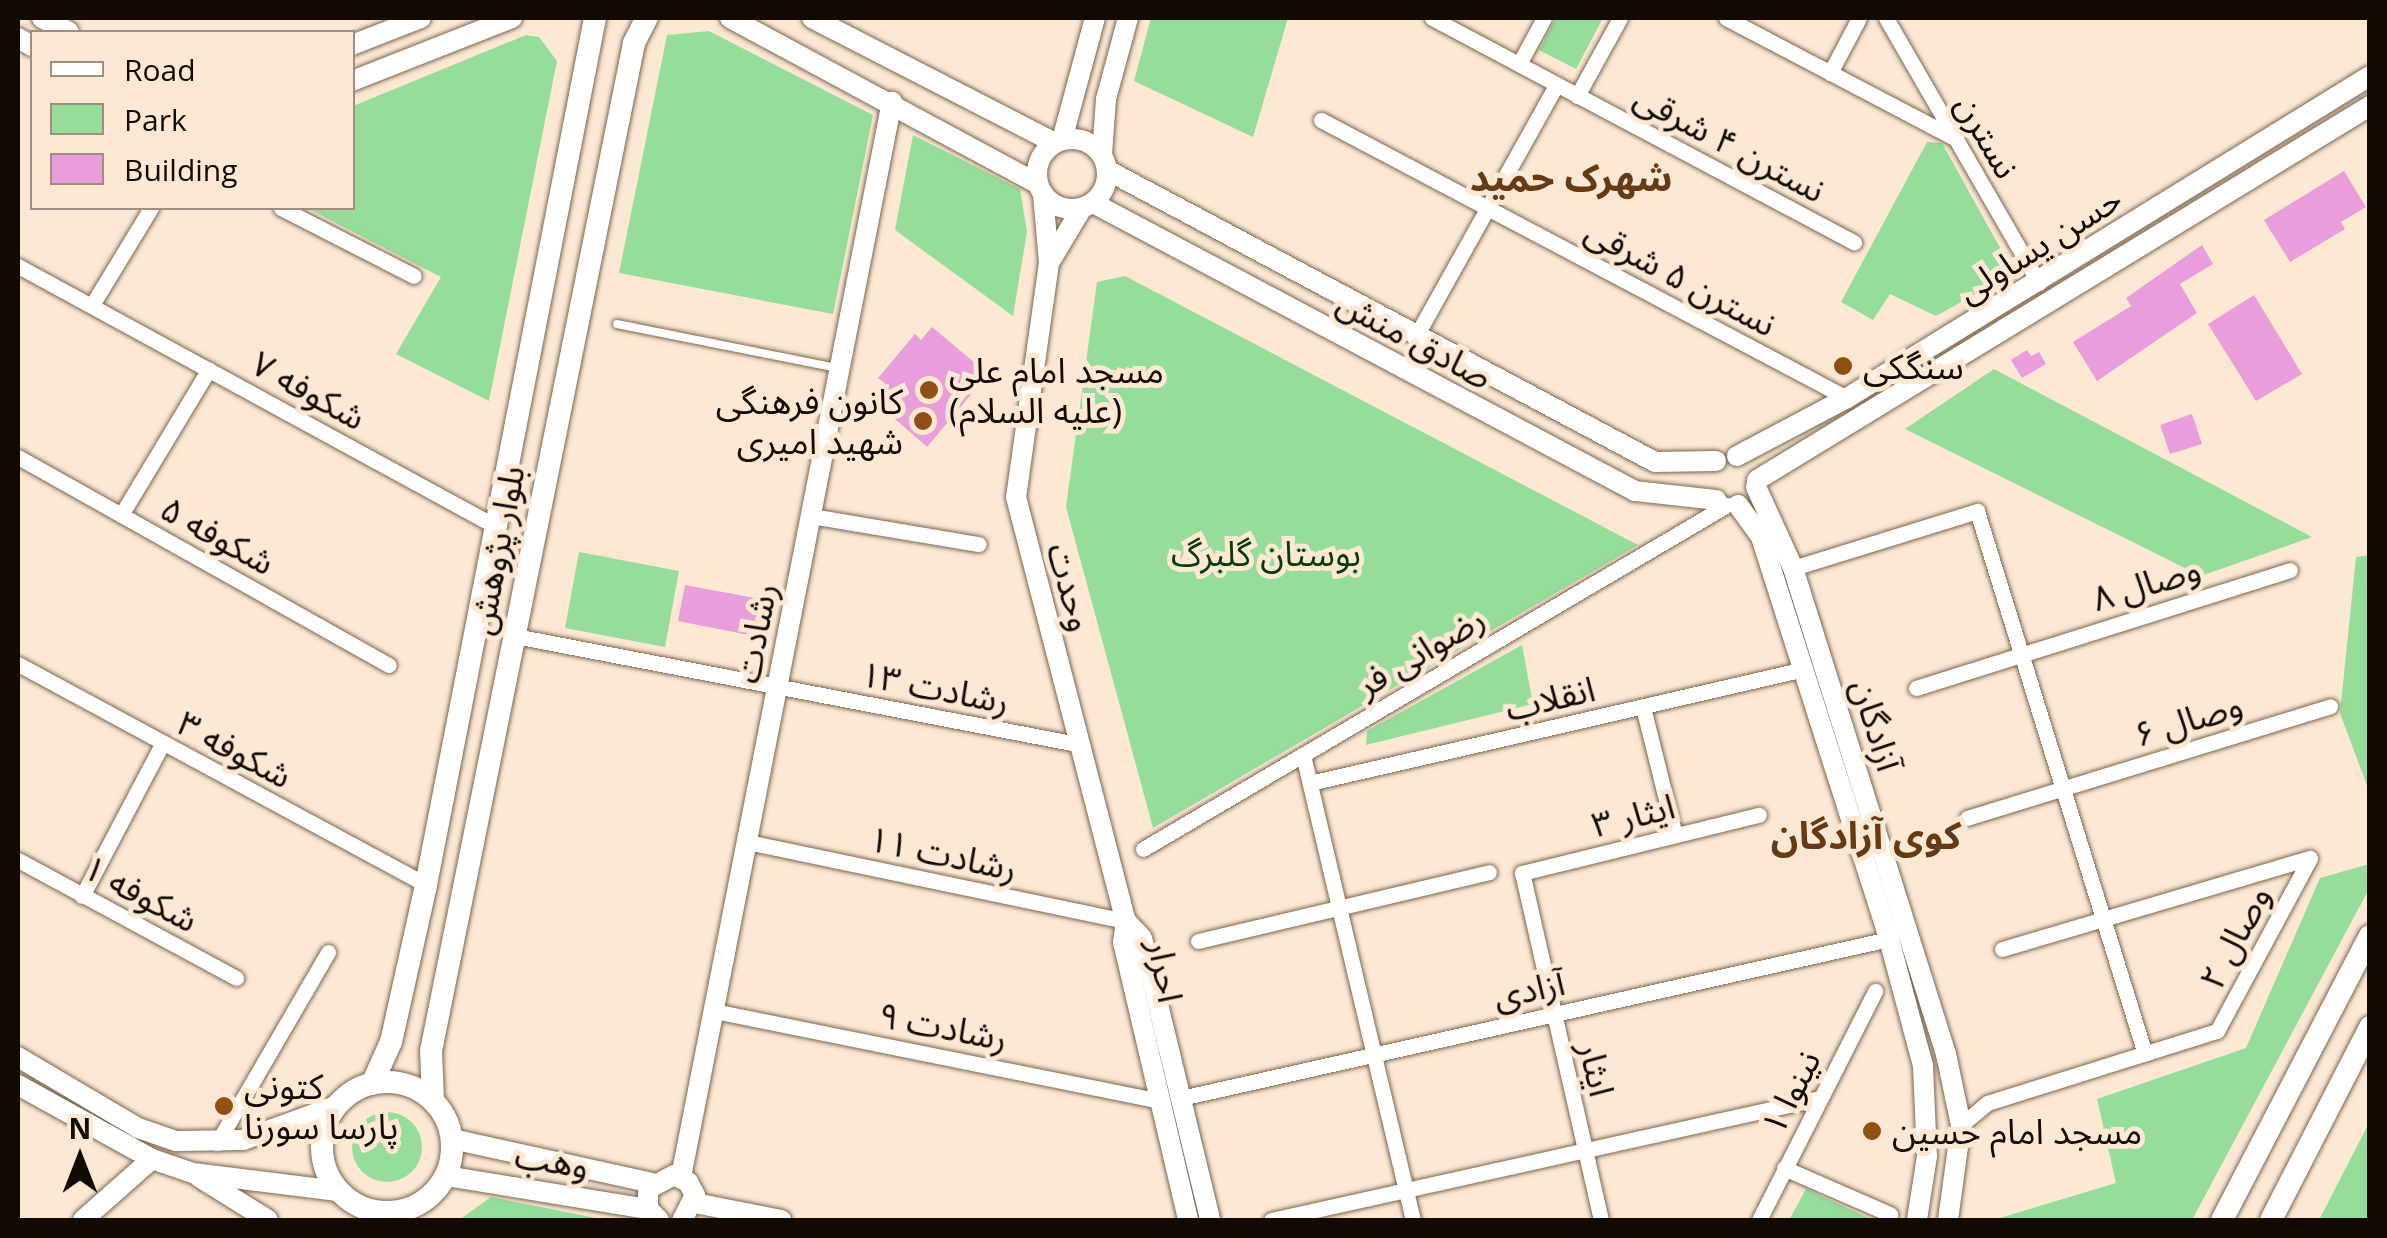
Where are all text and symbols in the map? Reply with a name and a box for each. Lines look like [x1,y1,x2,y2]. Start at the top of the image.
legend [30,30,355,210]
text: Road [124,49,196,90]
street label: نسترن ۴ شرقی [1627,75,1833,211]
street label: نسترن [1947,87,2029,185]
text: Park [124,99,187,140]
text: Building [124,149,238,190]
district label: شهرک حمید [1470,154,1672,200]
street label: حسن یساولی [1949,177,2129,311]
street label: نسترن ۵ شرقی [1578,209,1784,345]
street label: صادق منش [1330,281,1500,397]
street label: شکوفه ۷ [245,342,373,438]
place label: سنگکی [1863,345,1964,387]
place label: مسجد امام علی (علیه السلام) [949,349,1164,431]
marker: سنگکی [1832,355,1854,377]
marker: مسجد امام علی (علیه السلام) [918,379,940,401]
place label: کانون فرهنگی شهید امیری [716,380,903,462]
marker: کانون فرهنگی شهید امیری [912,410,934,432]
street label: بلوار پژوهش [459,462,533,638]
street label: شکوفه ۵ [154,487,282,583]
park label: بوستان گلبرگ [1171,532,1361,574]
street label: وحدت [1039,538,1103,636]
street label: وصال ۸ [2087,547,2205,619]
street label: رشادت [725,579,785,687]
street label: رضوانی فر [1348,596,1492,706]
street label: رشادت ۱۳ [857,652,1013,722]
street label: انقلاب [1501,667,1599,729]
street label: آزادگان [1843,674,1911,776]
street label: وصال ۶ [2129,683,2247,755]
street label: شکوفه ۳ [171,701,299,797]
street label: ایثار ۳ [1587,784,1679,846]
district label: کوی آزادگان [1771,812,1961,858]
street label: رشادت ۱۱ [865,817,1021,889]
street label: شکوفه ۱ [77,845,205,941]
street label: وصال ۲ [2189,878,2279,996]
street label: احرار [1140,936,1192,1006]
street label: آزادی [1490,961,1568,1017]
street label: رشادت ۹ [875,993,1011,1059]
street label: ایثار [1570,1038,1624,1100]
street label: نینوا ۱ [1751,1043,1829,1141]
place label: کتونی پارسا سورنا [244,1065,399,1147]
marker: کتونی پارسا سورنا [213,1095,235,1117]
north arrow [30,1108,130,1208]
text: N [69,1109,91,1147]
place label: مسجد امام حسین [1892,1110,2142,1152]
marker: مسجد امام حسین [1861,1120,1883,1142]
street label: وهب [512,1133,592,1187]

